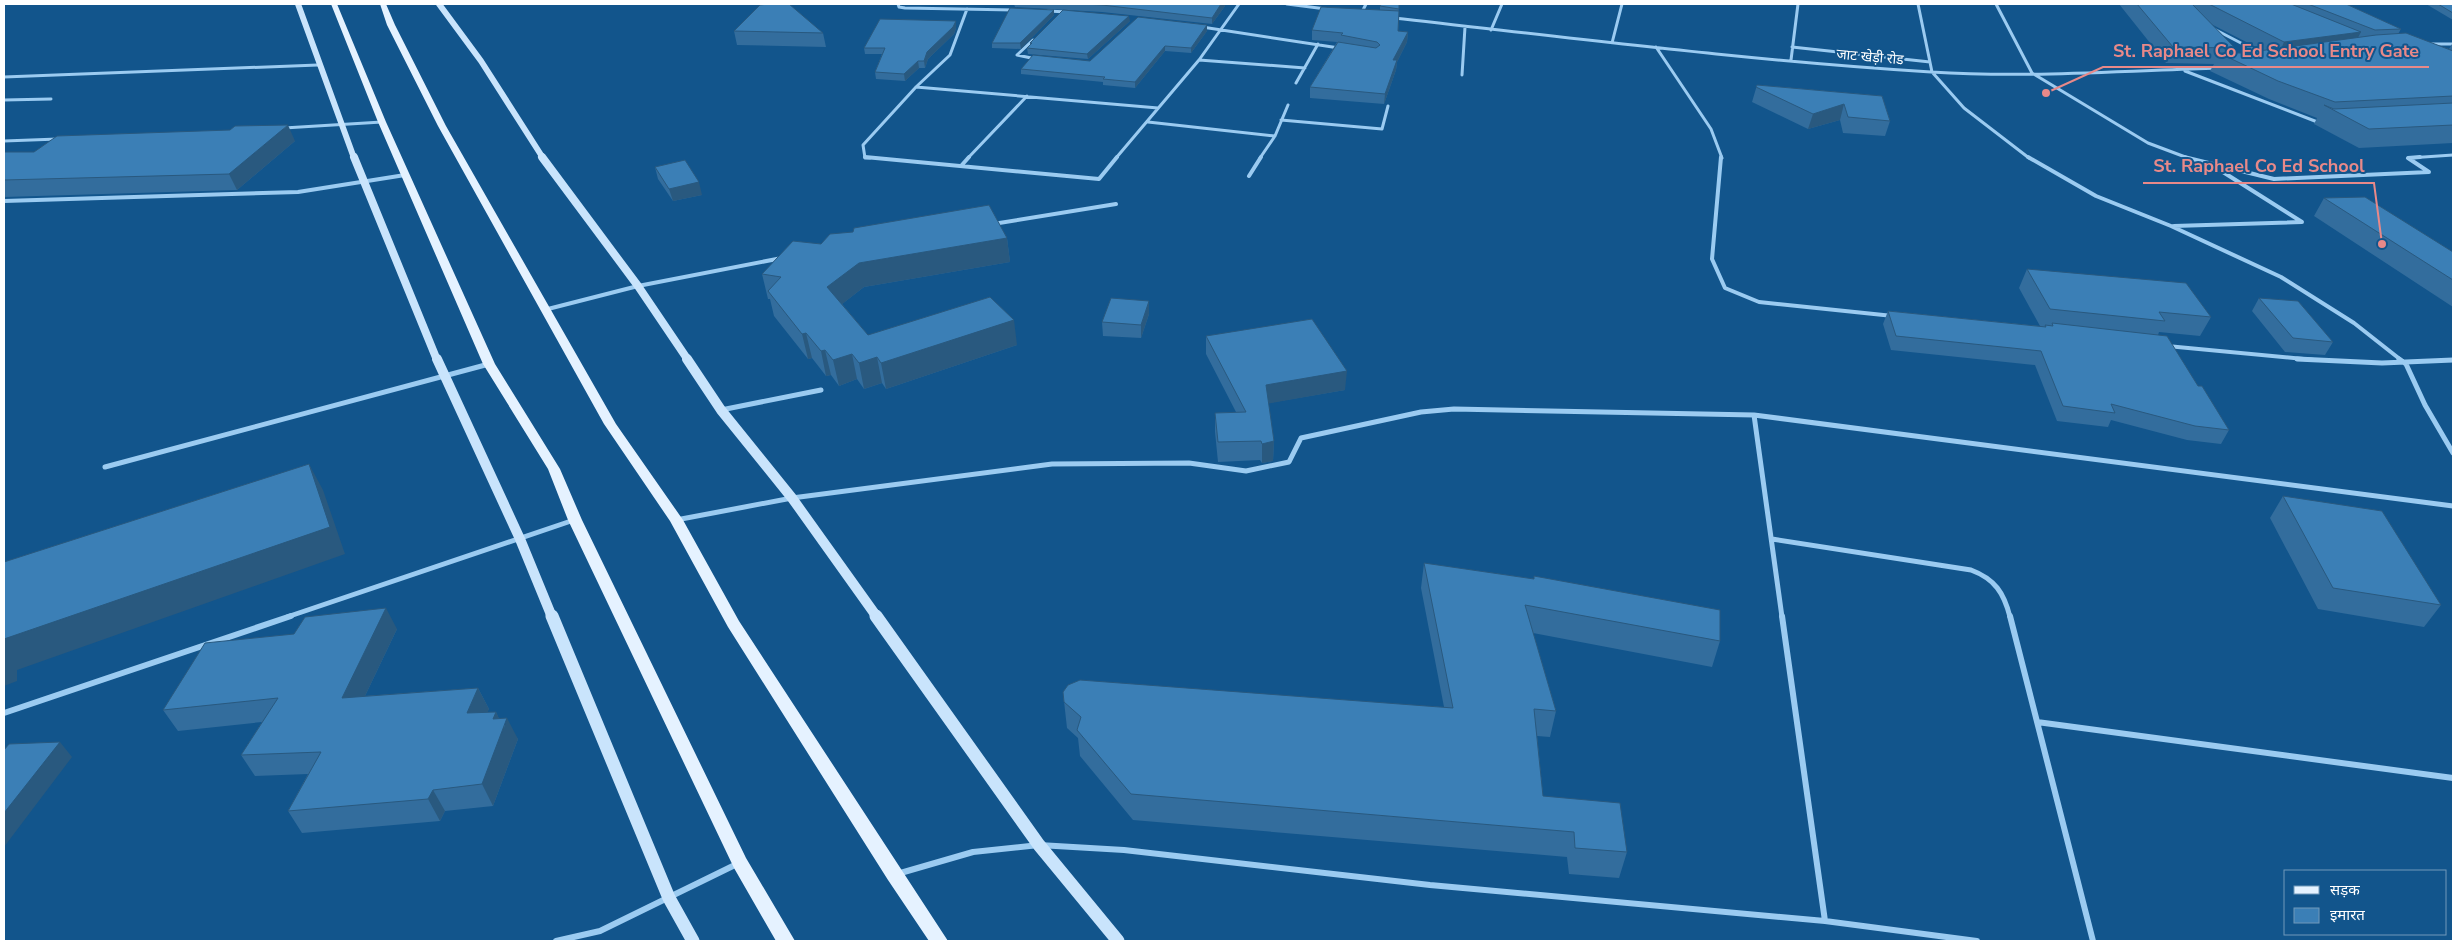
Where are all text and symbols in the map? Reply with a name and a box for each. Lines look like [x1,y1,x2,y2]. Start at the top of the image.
callout: St. Raphael Co Ed School Entry Gate [2103,34,2429,67]
text: St. Raphael Co Ed School Entry Gate [2113,39,2419,63]
street label: जाट खेड़ी रोड [1835,45,1905,69]
callout: St. Raphael Co Ed School [2143,150,2374,183]
text: St. Raphael Co Ed School [2153,154,2365,178]
legend [2284,870,2447,935]
text: सड़क [2330,880,2360,900]
text: इमारत [2330,905,2365,925]

